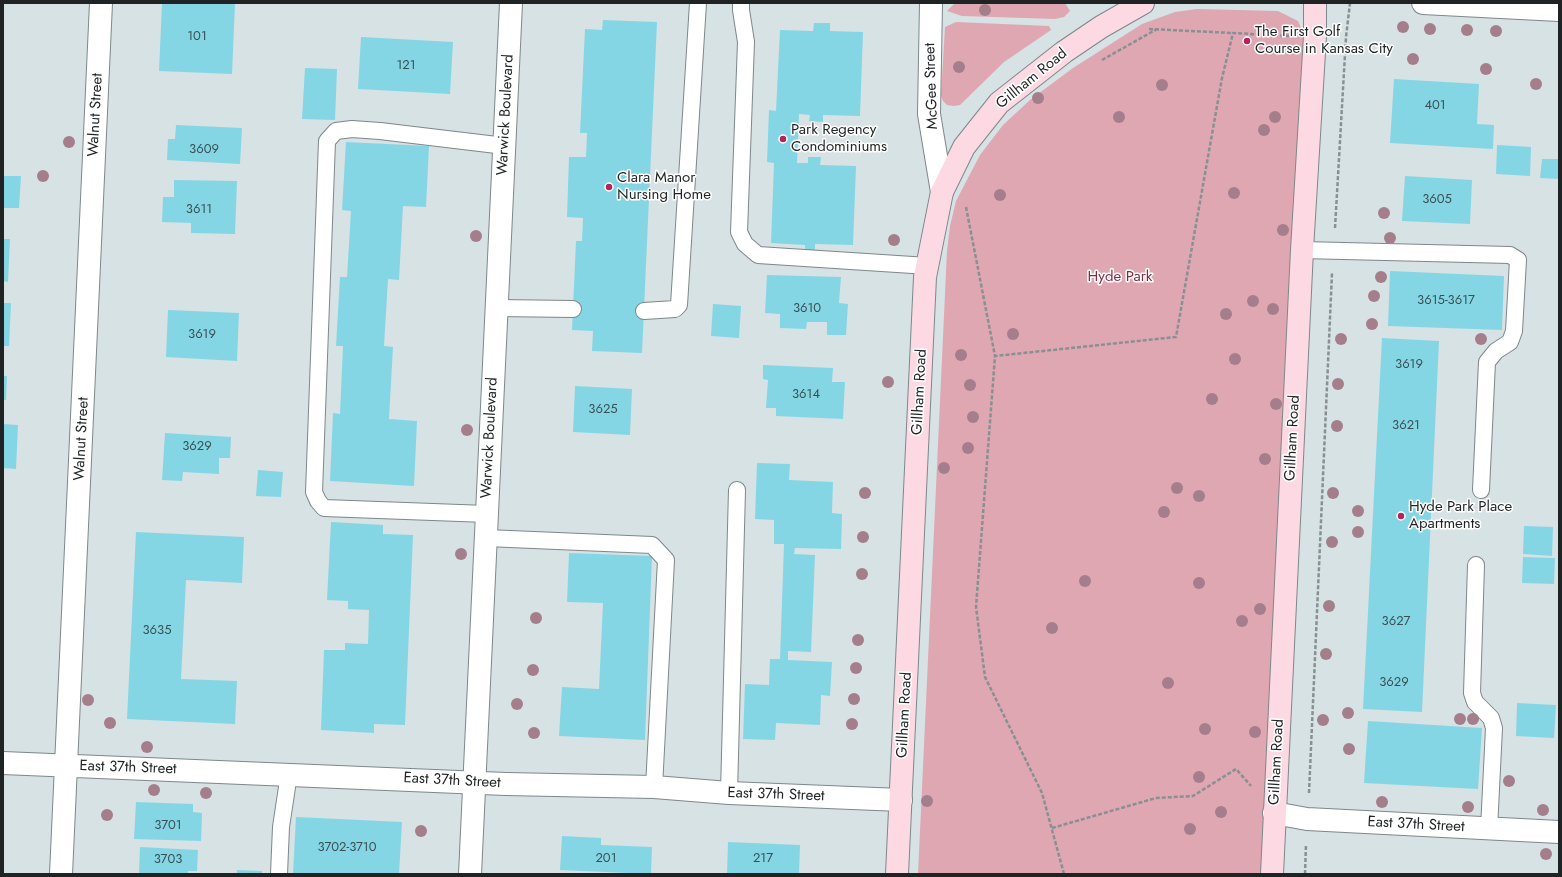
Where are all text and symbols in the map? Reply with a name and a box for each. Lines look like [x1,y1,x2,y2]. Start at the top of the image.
place label: The First Golf Course in Kansas City [1255,23,1393,58]
house number: 101 [187,29,207,45]
marker: The First Golf Course in Kansas City [1242,36,1252,46]
street label: McGee Street [921,42,943,130]
street label: Gillham Road [993,45,1071,113]
street label: Warwick Boulevard [494,54,518,176]
house number: 121 [396,58,416,74]
street label: Walnut Street [85,73,107,157]
house number: 401 [1424,98,1446,114]
place label: Park Regency Condominiums [791,121,887,156]
marker: Park Regency Condominiums [778,134,788,144]
house number: 3609 [189,142,219,158]
place label: Clara Manor Nursing Home [617,169,711,204]
marker: Clara Manor Nursing Home [604,182,614,192]
house number: 3605 [1422,192,1452,208]
house number: 3611 [186,202,212,218]
park label: Hyde Park [1088,268,1152,286]
house number: 3615-3617 [1417,293,1475,309]
house number: 3610 [793,301,821,317]
house number: 3619 [188,327,216,343]
street label: Gillham Road [909,349,931,435]
house number: 3619 [1395,357,1423,373]
street label: Warwick Boulevard [478,377,502,499]
house number: 3614 [792,387,820,403]
street label: Gillham Road [1282,395,1304,481]
street label: Walnut Street [71,397,93,481]
house number: 3625 [588,402,618,418]
house number: 3621 [1392,418,1420,434]
house number: 3629 [182,439,212,455]
place label: Hyde Park Place Apartments [1409,498,1512,533]
marker: Hyde Park Place Apartments [1396,511,1406,521]
house number: 3627 [1382,614,1410,630]
house number: 3635 [142,623,172,639]
street label: Gillham Road [894,672,916,758]
house number: 3629 [1379,675,1409,691]
street label: Gillham Road [1266,719,1288,805]
street label: East 37th Street [79,757,177,779]
street label: East 37th Street [403,769,501,793]
street label: East 37th Street [727,784,825,806]
street label: East 37th Street [1367,813,1465,837]
house number: 3701 [154,818,182,834]
house number: 3702-3710 [317,840,377,856]
house number: 201 [595,851,617,867]
house number: 217 [753,851,773,867]
house number: 3703 [154,852,182,868]

